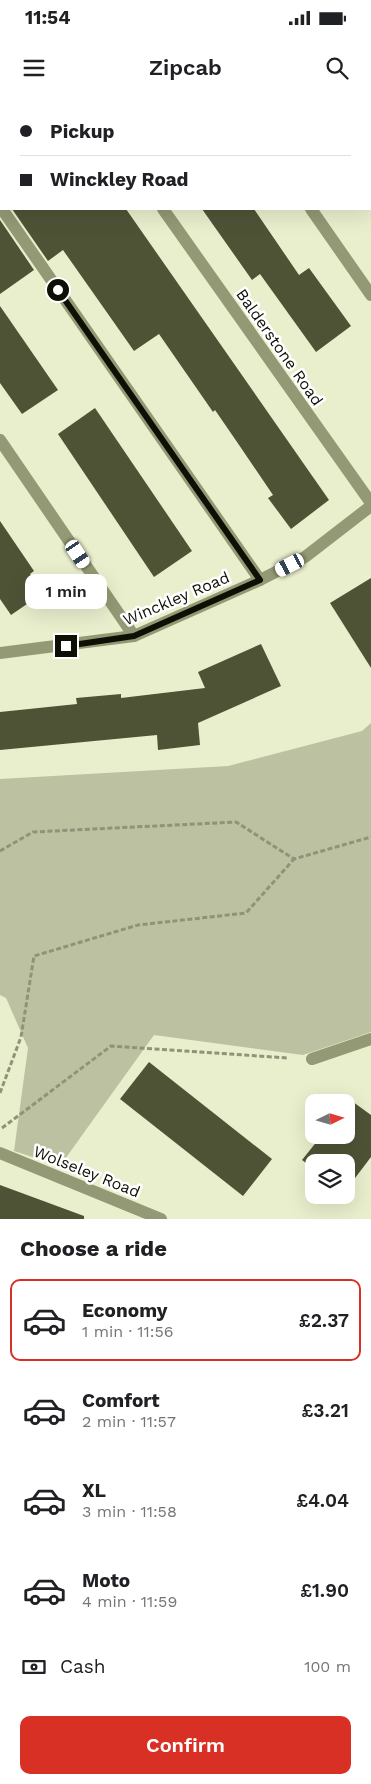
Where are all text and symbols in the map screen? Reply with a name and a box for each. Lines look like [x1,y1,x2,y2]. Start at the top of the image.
text: 11:54 [25,6,70,29]
icon: menu [20,54,48,82]
icon: search [323,54,351,82]
text: Zipcab [149,55,222,80]
text: Pickup [50,120,114,143]
text: Winckley Road [50,168,189,191]
route start [47,279,69,301]
street label: Balderstone Road [232,285,327,409]
car [63,537,92,571]
car [273,552,306,578]
street label: Winckley Road [120,568,232,629]
callout: 1 min [25,574,107,608]
text: 1 min [45,582,87,601]
route end [55,635,77,657]
north arrow [305,1094,355,1144]
map controls [305,1094,355,1204]
street label: Wolseley Road [31,1141,143,1201]
button: layers [305,1154,355,1204]
text: Choose a ride [20,1236,167,1261]
icon: car [22,1298,67,1343]
text: Economy [82,1299,167,1322]
text: £2.37 [299,1309,349,1332]
text: 1 min · 11:56 [82,1322,174,1341]
icon: car [22,1388,67,1433]
text: Comfort [82,1389,160,1412]
text: £3.21 [302,1399,349,1422]
text: 2 min · 11:57 [82,1412,176,1431]
icon: car [22,1478,67,1523]
text: XL [82,1479,106,1502]
text: £4.04 [296,1489,349,1512]
text: 3 min · 11:58 [82,1502,177,1521]
icon: car [22,1568,67,1613]
text: Moto [82,1569,130,1592]
text: £1.90 [300,1579,349,1602]
text: 4 min · 11:59 [82,1592,177,1611]
icon: cash [20,1653,48,1681]
text: Cash [60,1655,106,1678]
text: 100 m [304,1657,351,1676]
button: Confirm [20,1716,351,1774]

